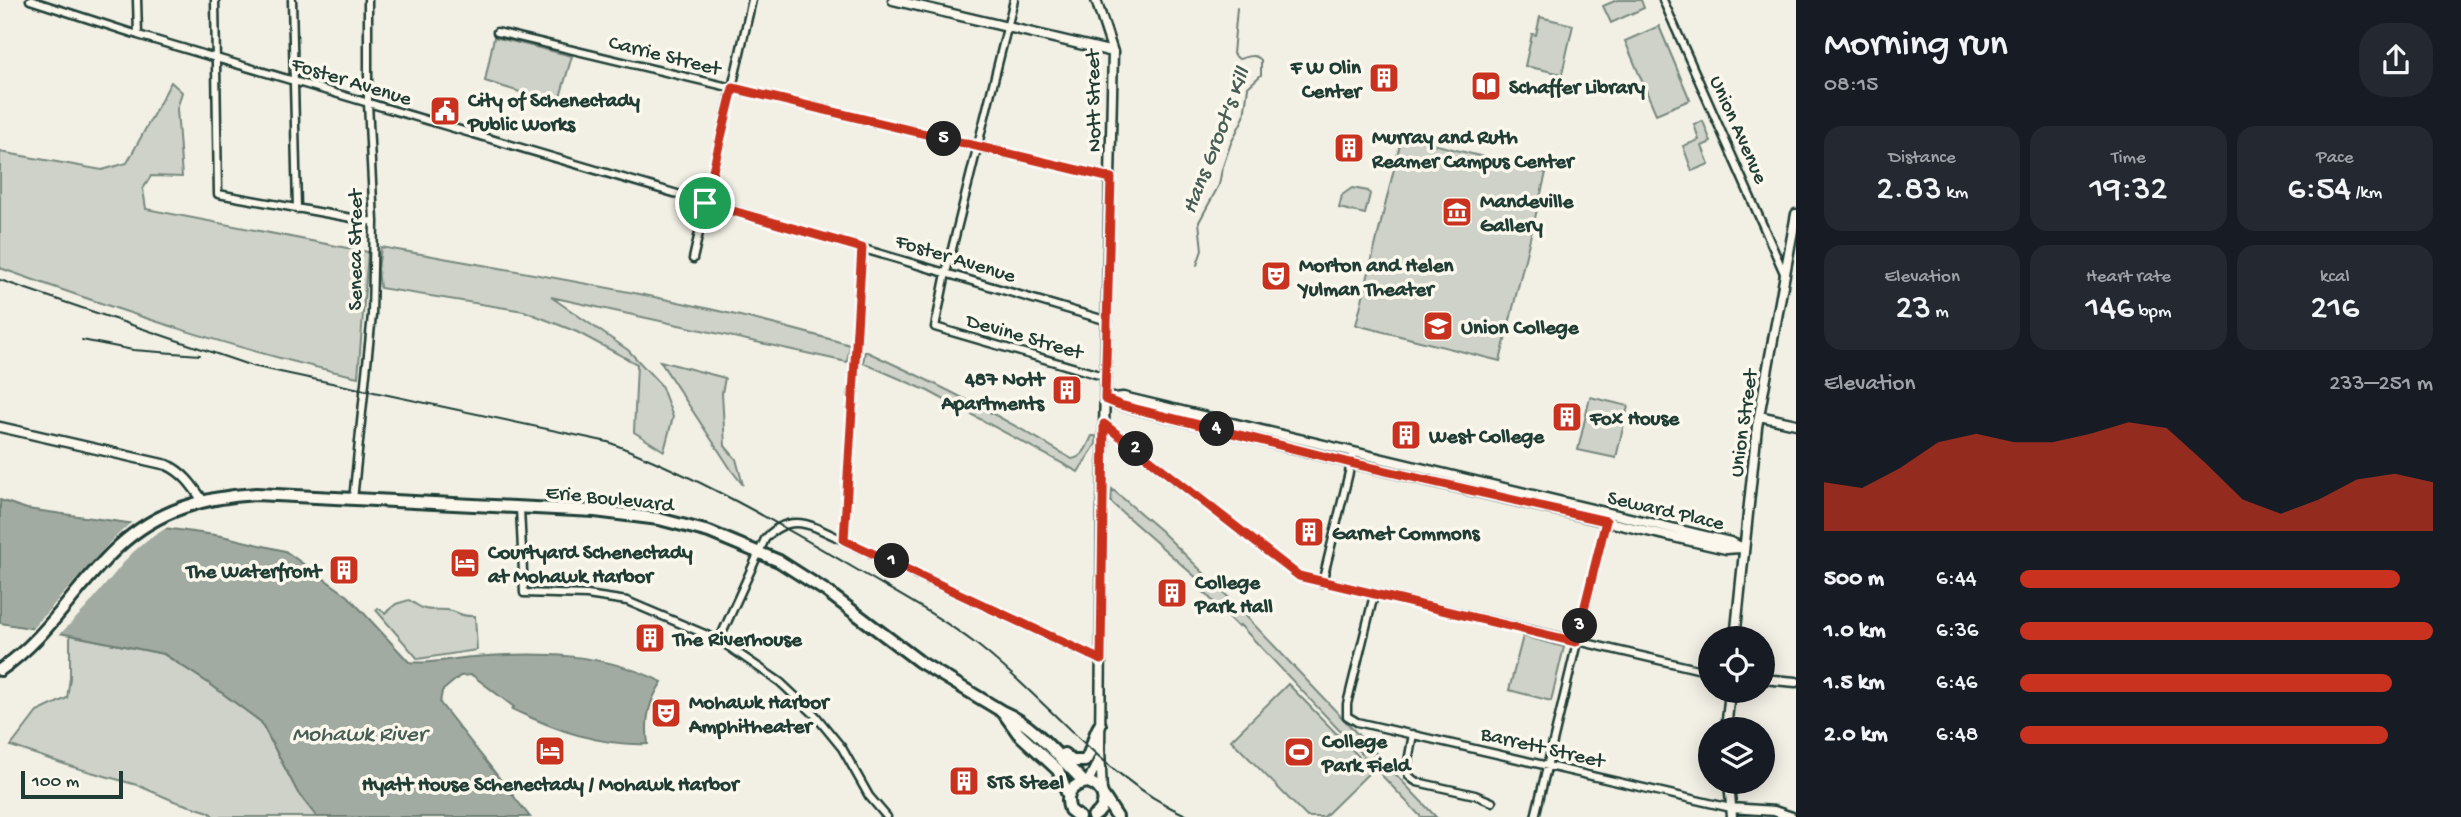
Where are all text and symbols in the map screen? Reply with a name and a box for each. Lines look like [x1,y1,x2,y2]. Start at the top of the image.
button: share [2359,23,2433,97]
text: Morning run [1824,24,2008,68]
street label: Carrie Street [606,31,725,84]
street label: Nott Street [1082,47,1109,153]
street label: Foster Avenue [287,53,415,114]
place label: F W Olin Center [1290,57,1364,106]
building icon: F W Olin Center [1367,61,1401,95]
water label: Hans Groot's Kill [1177,63,1258,218]
library icon: Schaffer Library [1469,69,1503,103]
text: 08:15 [1824,72,1878,99]
street label: Union Avenue [1702,73,1772,189]
place label: Schaffer Library [1509,77,1646,102]
place label: City of Schenectady Public Works [467,90,641,139]
public building icon: City of Schenectady Public Works [428,94,462,128]
pin: 5 [926,122,962,156]
text: 5 [939,127,949,150]
place label: Murray and Ruth Reamer Campus Center [1371,127,1576,176]
building icon: Murray and Ruth Reamer Campus Center [1332,131,1366,165]
text: Distance [1889,147,1956,170]
text: Time [2111,147,2146,170]
text: Pace [2316,147,2353,170]
text: 2.83 [1876,170,1942,211]
text: 19:32 [2090,170,2167,211]
text: 6:54 [2287,170,2351,211]
pin [675,173,735,233]
text: km [1942,182,1968,205]
text: /km [2351,182,2382,205]
icon: arrive [686,184,724,222]
street label: Seneca Street [345,187,370,311]
place label: Mandeville Gallery [1480,191,1574,240]
museum icon: Mandeville Gallery [1440,195,1474,229]
street label: Foster Avenue [891,230,1019,291]
place label: Morton and Helen Yulman Theater [1296,255,1455,304]
theatre icon: Morton and Helen Yulman Theater [1259,259,1293,293]
text: Elevation [1884,266,1960,289]
text: Heart rate [2086,266,2171,289]
text: kcal [2320,266,2350,289]
text: 23 [1896,289,1931,330]
text: 146 [2086,289,2134,330]
text: 216 [2310,289,2359,330]
text: m [1931,301,1949,324]
text: bpm [2134,301,2171,324]
street label: Devine Street [961,309,1088,368]
school or university icon: Union College [1421,309,1455,343]
place label: Union College [1461,317,1580,342]
street label: Union Street [1726,366,1766,479]
place label: 487 Nott Apartments [941,369,1046,418]
text: Elevation [1824,371,1915,398]
text: 233–251 m [2329,371,2433,398]
building icon: 487 Nott Apartments [1050,373,1084,407]
building icon: Fox House [1550,400,1584,434]
place label: Fox House [1589,408,1680,433]
pin: 4 [1200,412,1234,446]
text: 4 [1212,417,1221,440]
building icon: West College [1389,418,1423,452]
place label: West College [1428,426,1545,451]
pin: 2 [1118,432,1154,466]
text: 2 [1131,437,1140,460]
street label: Erie Boulevard [544,481,677,520]
street label: Seward Place [1604,487,1727,538]
building icon: Garnet Commons [1292,515,1326,549]
place label: Garnet Commons [1332,523,1481,548]
place label: Courtyard Schenectady at Mohawk Harbor [487,542,693,591]
pin: 1 [874,544,910,578]
hotel icon: Courtyard Schenectady at Mohawk Harbor [448,546,482,580]
text: 1 [888,549,895,572]
building icon: The Waterfront [327,553,361,587]
place label: The Waterfront [184,561,323,586]
text: 500 m [1824,566,1884,593]
text: 6:44 [1936,566,1977,593]
place label: College Park Hall [1194,572,1273,621]
building icon: College Park Hall [1155,576,1189,610]
pin: 3 [1562,608,1598,644]
text: 3 [1575,614,1584,637]
text: 1.0 km [1824,618,1886,645]
text: 6:36 [1936,618,1978,645]
building icon: The Riverhouse [633,621,667,655]
map controls [1698,626,1775,794]
button: locate [1698,626,1775,703]
place label: The Riverhouse [671,629,803,654]
text: 1.5 km [1824,670,1885,697]
text: 6:46 [1936,670,1977,697]
place label: Mohawk Harbor Amphitheater [688,692,831,741]
theatre icon: Mohawk Harbor Amphitheater [649,696,683,730]
button: layers [1698,717,1775,794]
water label: Mohawk River [292,722,431,749]
text: 2.0 km [1824,722,1888,749]
text: 6:48 [1936,722,1978,749]
street label: Barrett Street [1477,723,1609,776]
place label: College Park Field [1321,731,1413,780]
hotel icon: Hyatt House Schenectady / Mohawk Harbor [533,734,567,768]
sports icon: College Park Field [1282,735,1316,769]
building icon: STS Steel [947,764,981,798]
scale bar [21,768,122,800]
text: 100 m [32,771,79,794]
place label: STS Steel [987,772,1065,797]
place label: Hyatt House Schenectady / Mohawk Harbor [362,774,741,799]

